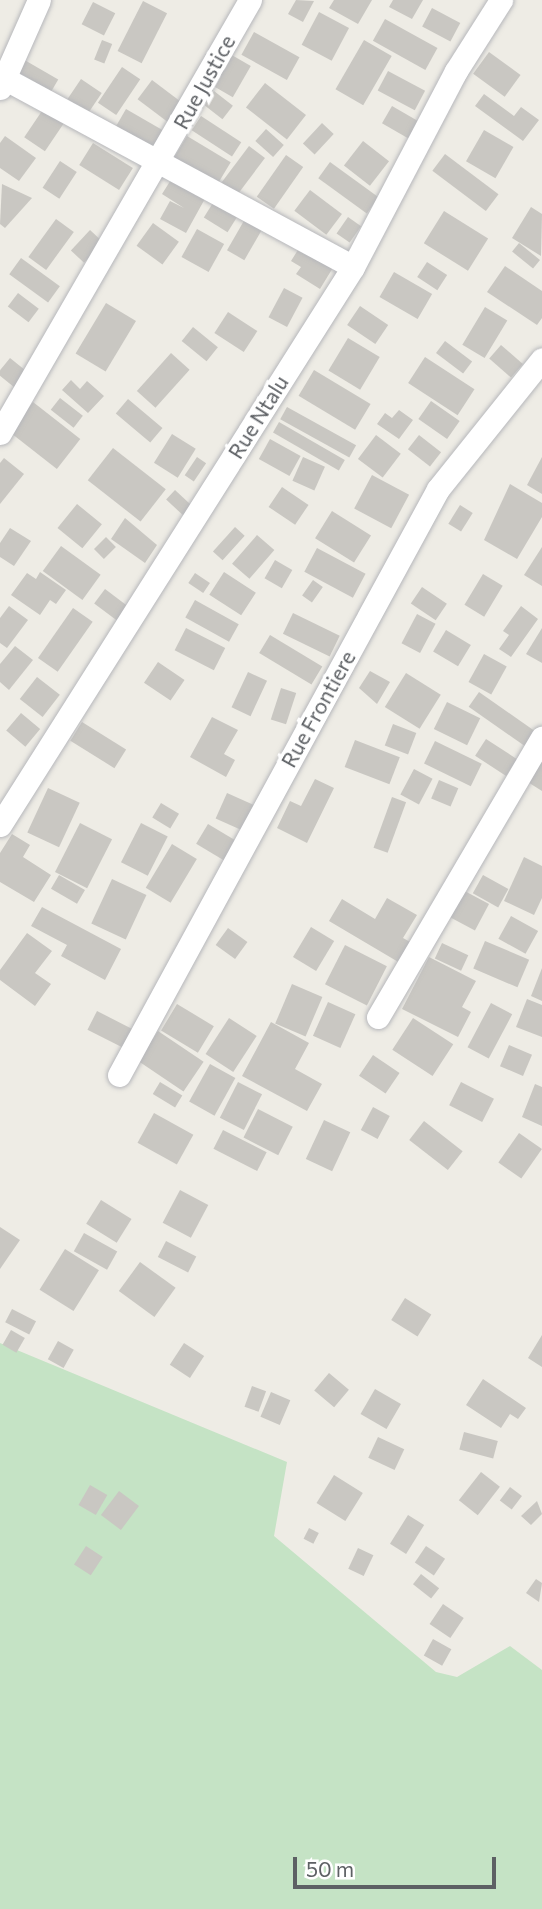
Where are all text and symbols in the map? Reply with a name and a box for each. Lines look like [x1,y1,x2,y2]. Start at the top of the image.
street label: Rue Justice [168,31,240,133]
street label: Rue Ntalu [223,371,293,463]
street label: Rue Frontiere [276,646,360,772]
scale bar [297,1842,500,1886]
text: 50 m [306,1856,354,1881]

